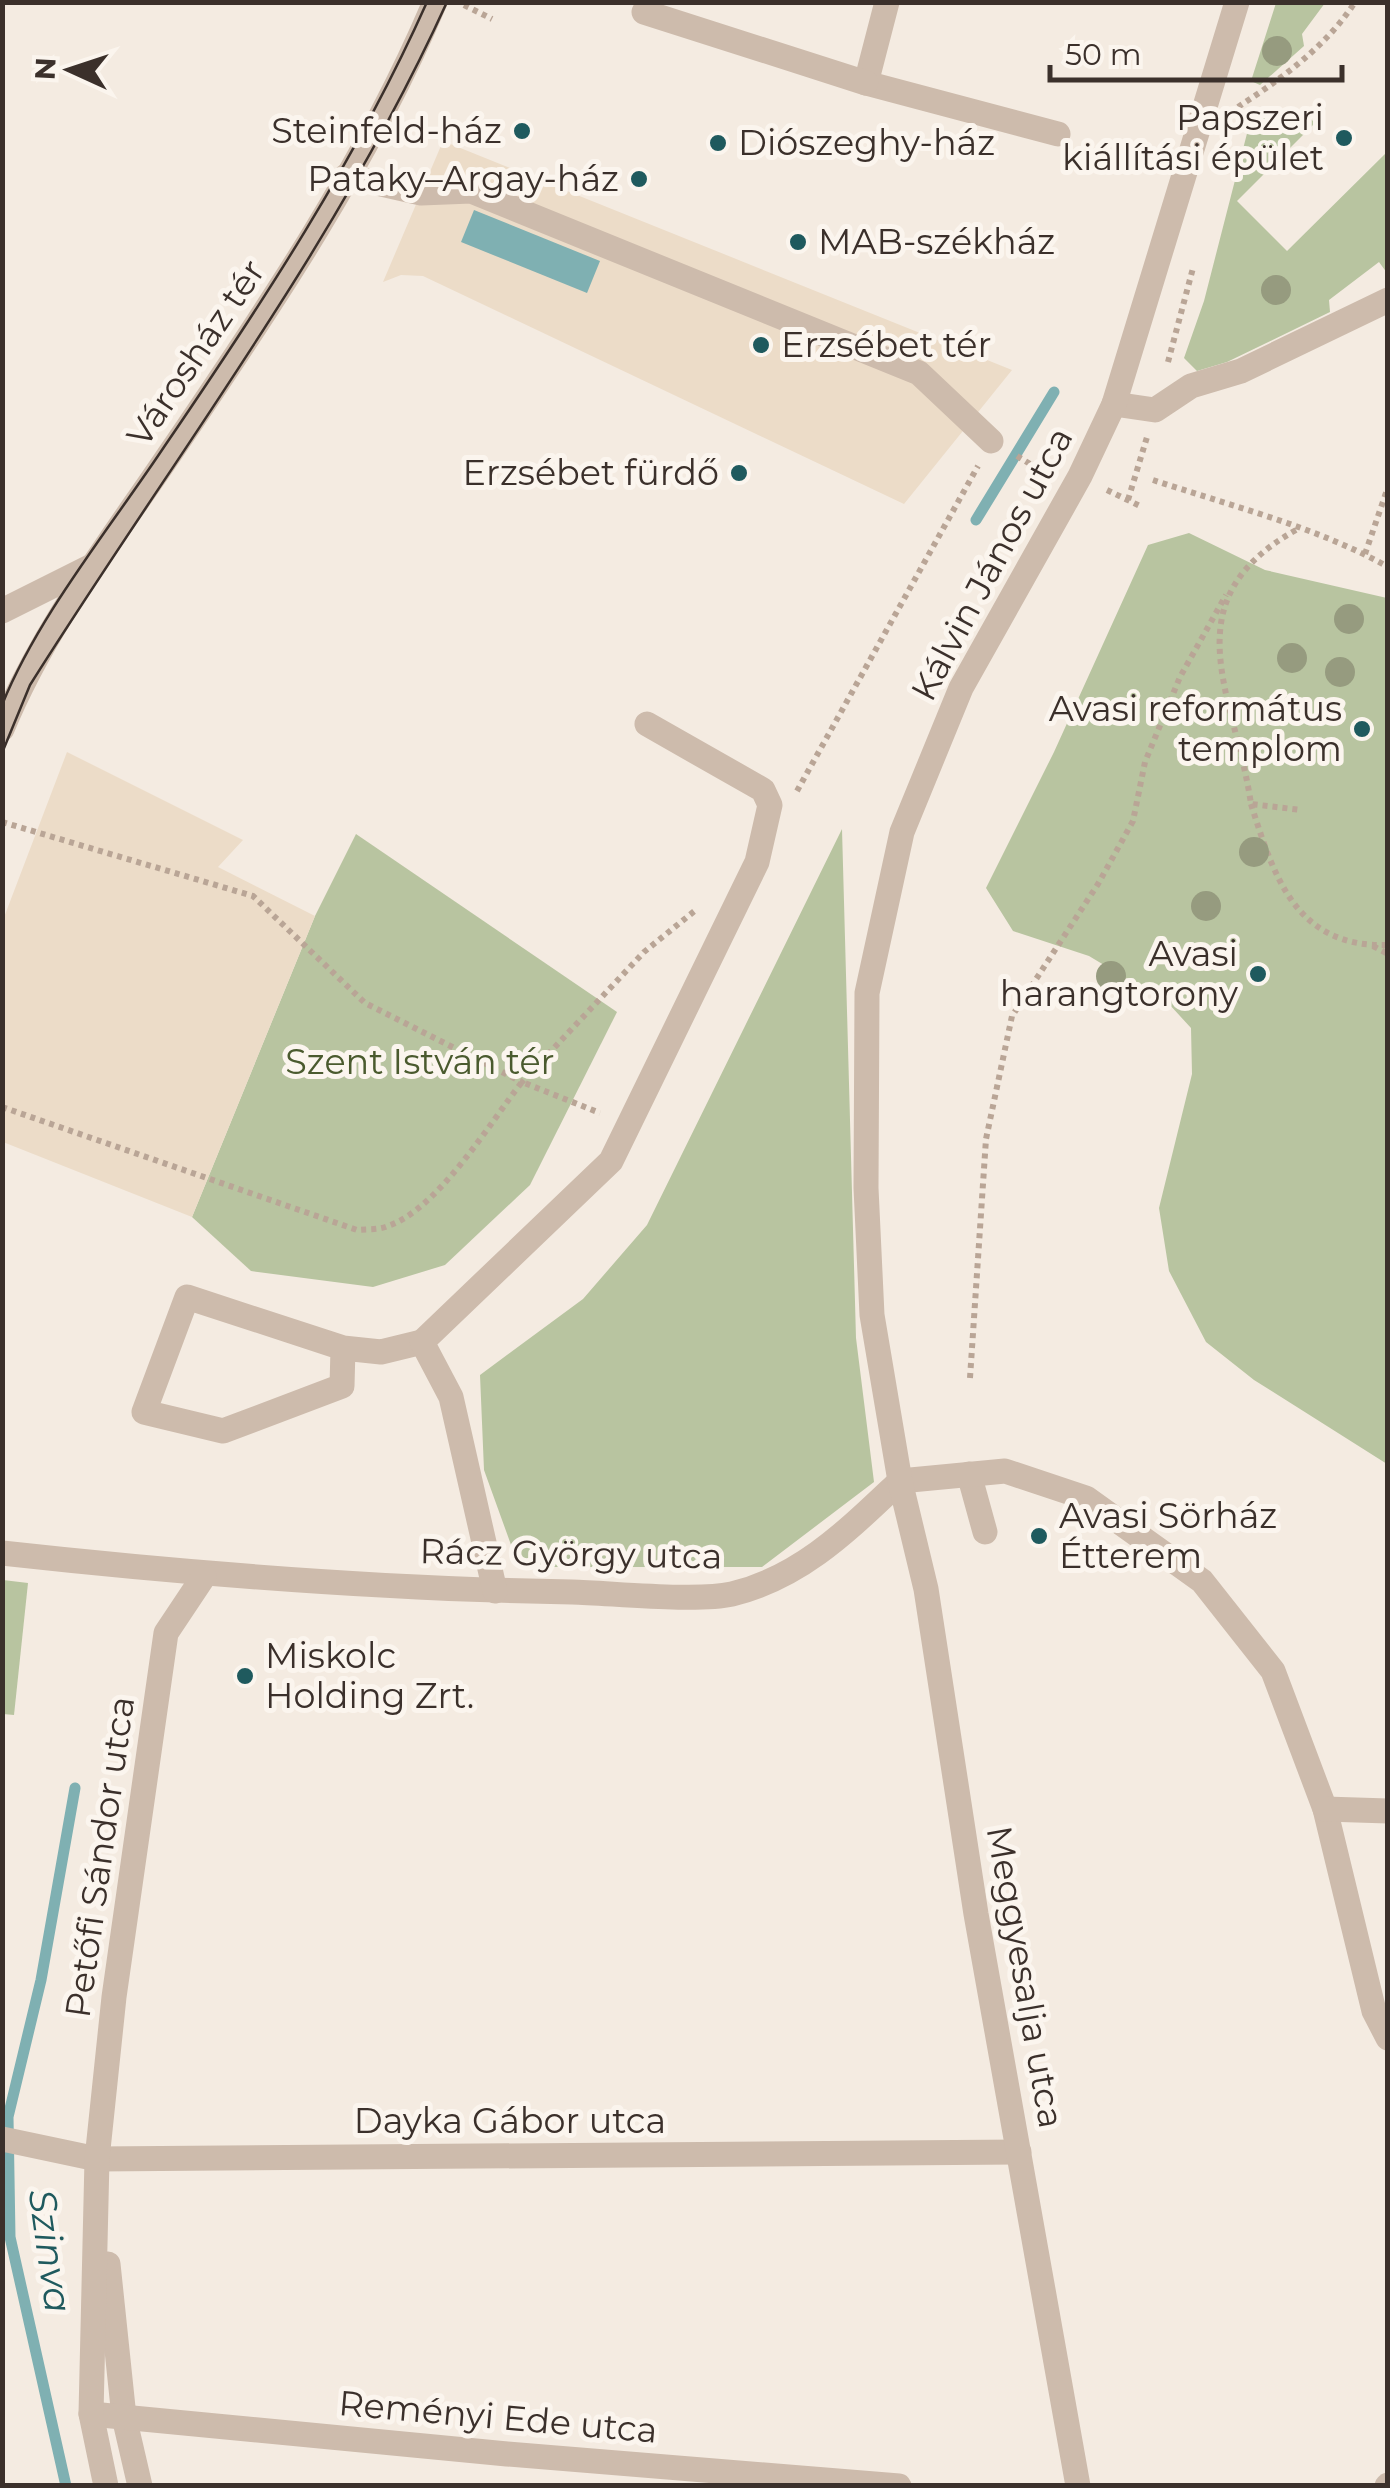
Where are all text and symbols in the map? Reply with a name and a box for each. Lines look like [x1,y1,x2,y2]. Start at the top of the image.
north arrow [20,20,120,120]
scale bar [1050,20,1342,82]
text: 50 m [1065,36,1142,73]
text: N [27,57,63,81]
place label: Papszeri kiállítási épület [1062,96,1324,179]
place label: Steinfeld-ház [271,109,502,152]
marker: Steinfeld-ház [511,120,533,142]
place label: Diószeghy-ház [738,121,995,164]
marker: Papszeri kiállítási épület [1333,127,1355,149]
marker: Diószeghy-ház [707,132,729,154]
place label: Pataky–Argay-ház [307,157,619,200]
marker: Pataky–Argay-ház [628,168,650,190]
place label: MAB-székház [818,220,1055,263]
marker: MAB-székház [787,231,809,253]
street label: Városház tér [117,251,274,454]
place label: Erzsébet tér [781,323,992,366]
marker: Erzsébet tér [750,334,772,356]
street label: Kálvin János utca [901,420,1082,708]
place label: Erzsébet fürdő [463,451,719,494]
marker: Erzsébet fürdő [728,462,750,484]
place label: Avasi református templom [1049,687,1342,770]
marker: Avasi református templom [1351,718,1373,740]
place label: Avasi harangtorony [1000,932,1238,1015]
marker: Avasi harangtorony [1247,963,1269,985]
park label: Szent István tér [285,1040,555,1083]
place label: Avasi Sörház Étterem [1059,1494,1277,1577]
marker: Avasi Sörház Étterem [1028,1525,1050,1547]
street label: Rácz György utca [419,1529,723,1578]
place label: Miskolc Holding Zrt. [265,1634,474,1717]
marker: Miskolc Holding Zrt. [234,1665,256,1687]
street label: Petőfi Sándor utca [56,1694,143,2020]
street label: Meggyesalja utca [978,1823,1073,2131]
street label: Dayka Gábor utca [354,2099,666,2142]
water label: Szinva [19,2186,82,2316]
street label: Reményi Ede utca [337,2381,659,2452]

